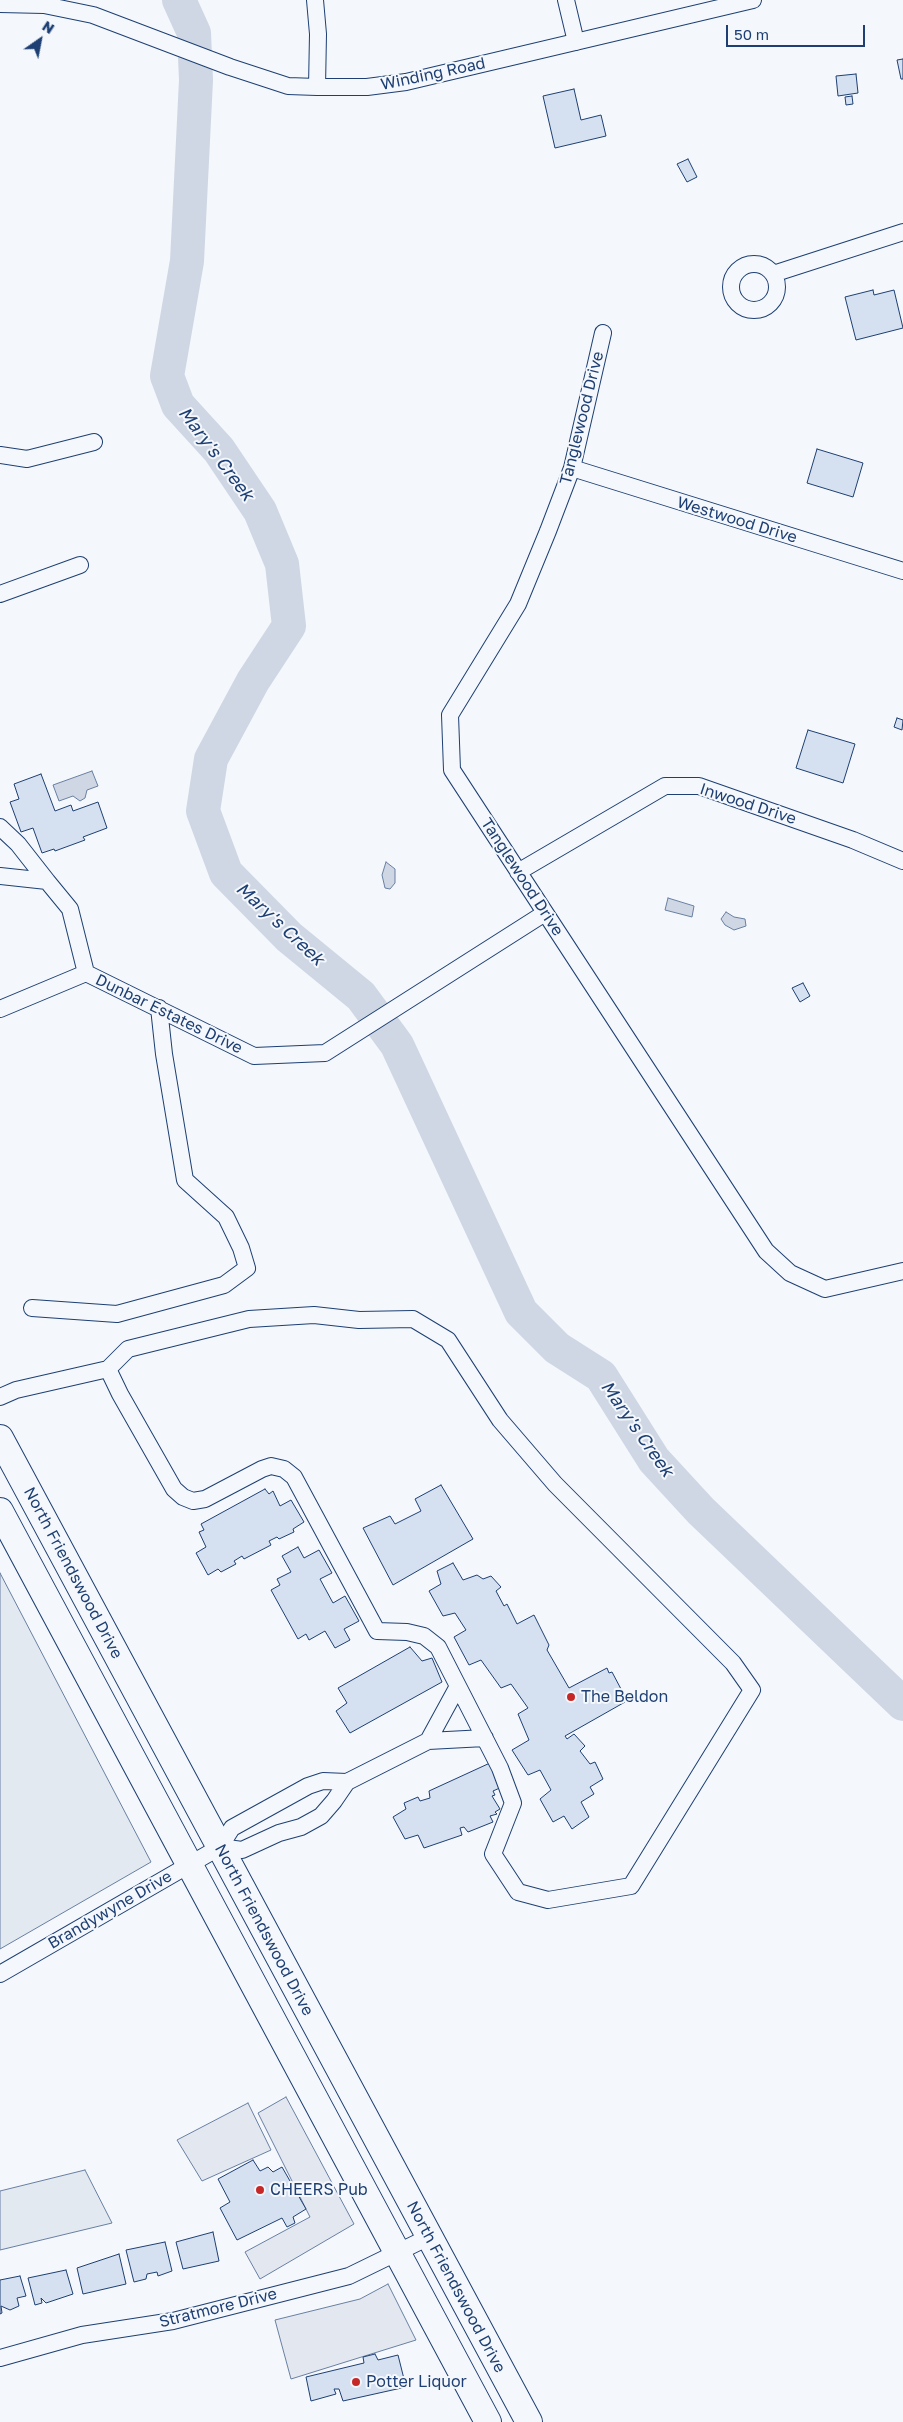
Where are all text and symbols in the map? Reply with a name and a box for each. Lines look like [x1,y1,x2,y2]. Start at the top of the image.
north arrow [15,15,65,65]
scale bar [728,15,867,47]
text: N [39,17,58,37]
text: 50 m [734,25,769,43]
street label: Winding Road [379,54,487,94]
street label: Tanglewood Drive [556,349,608,487]
water label: Mary's Creek [174,403,258,505]
street label: Westwood Drive [675,493,799,547]
street label: Inwood Drive [697,779,799,829]
street label: Tanglewood Drive [477,814,567,940]
water label: Mary's Creek [232,878,328,970]
street label: Dunbar Estates Drive [92,970,246,1058]
water label: Mary's Creek [596,1377,678,1481]
street label: North Friendswood Drive [20,1484,126,1662]
place label: The Beldon [581,1687,668,1707]
marker: The Beldon [565,1691,577,1703]
street label: North Friendswood Drive [211,1841,317,2019]
street label: Brandywyne Drive [45,1867,175,1953]
place label: CHEERS Pub [270,2180,368,2200]
marker: CHEERS Pub [254,2184,266,2196]
street label: North Friendswood Drive [403,2198,509,2376]
street label: Stratmore Drive [157,2284,279,2332]
place label: Potter Liquor [366,2372,467,2392]
marker: Potter Liquor [350,2376,362,2388]

